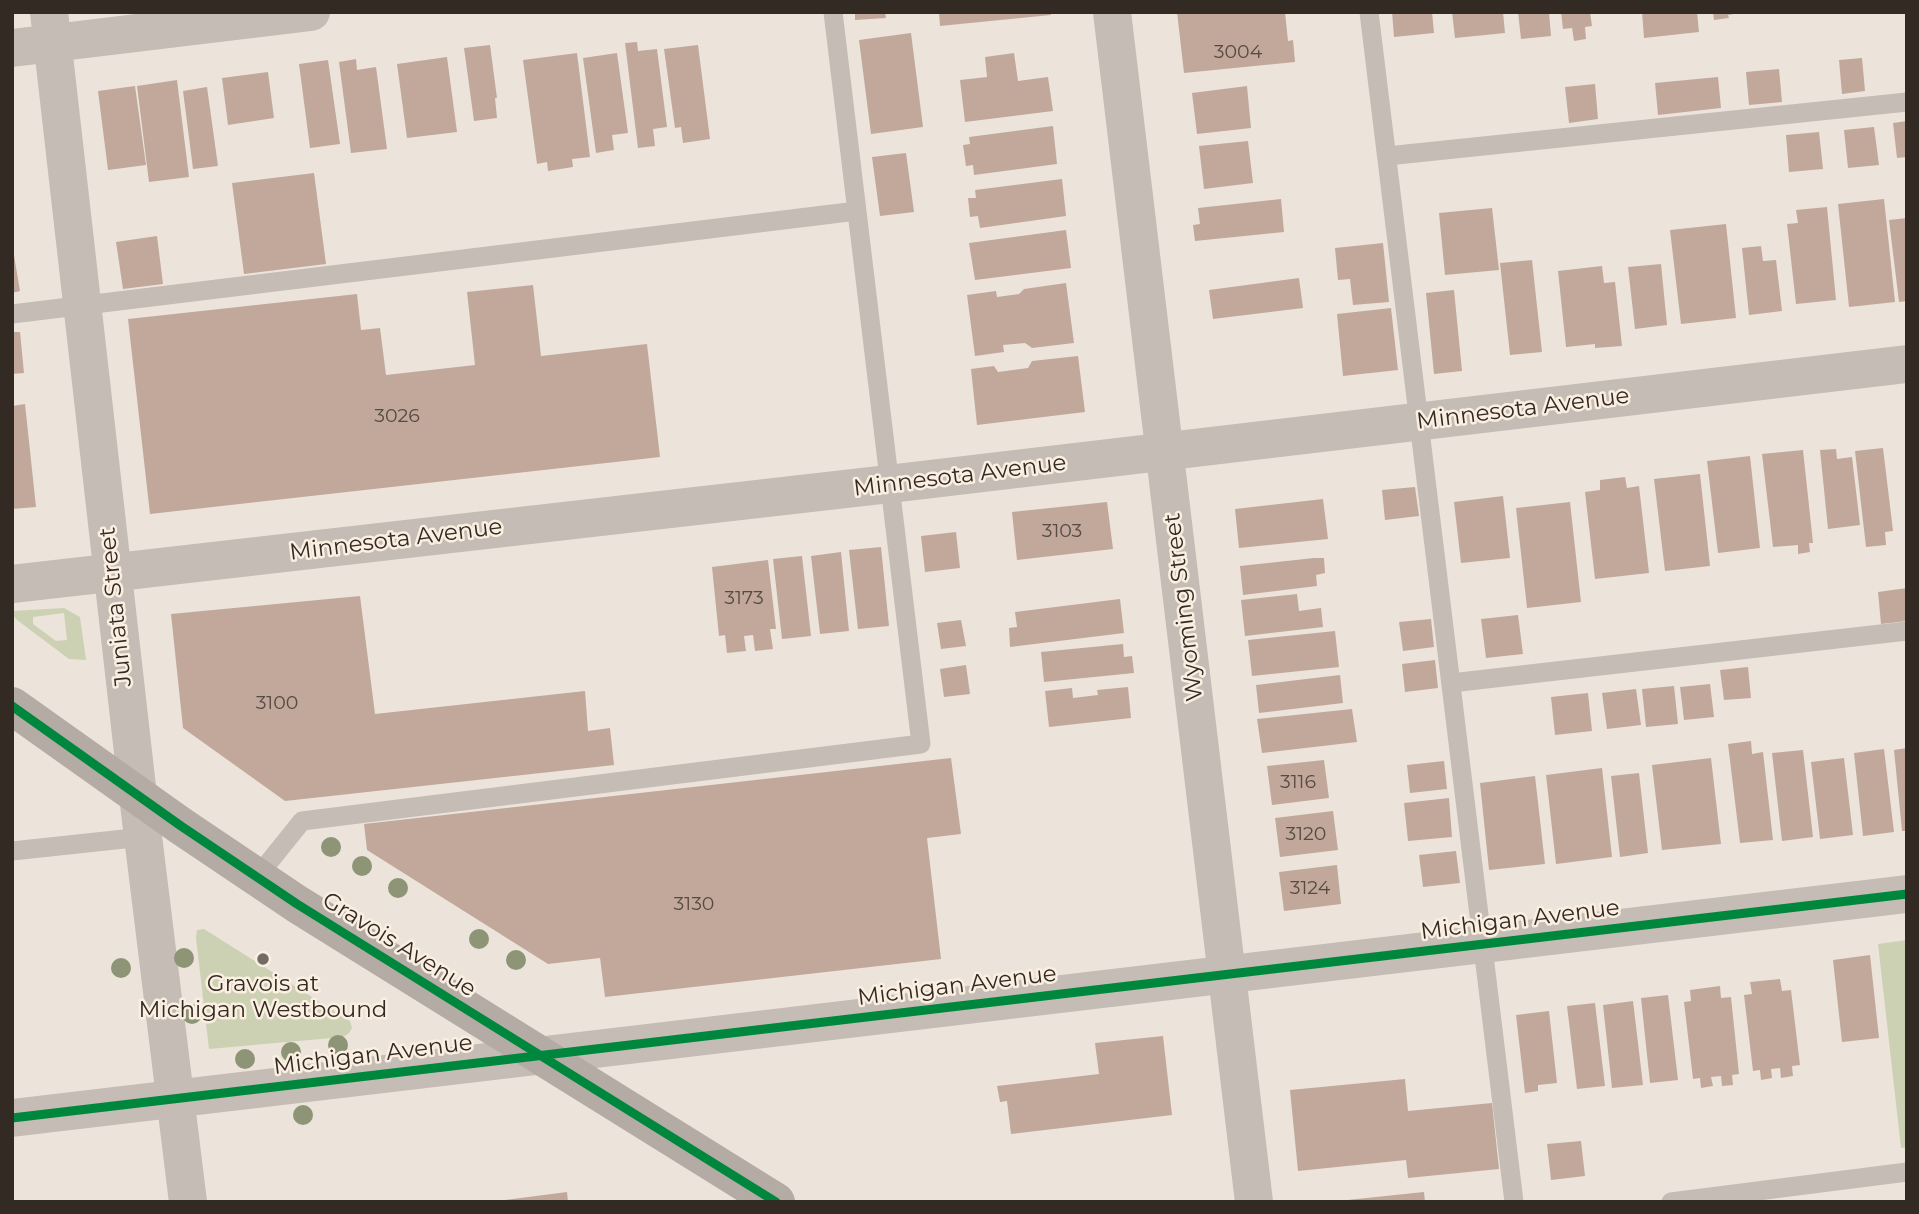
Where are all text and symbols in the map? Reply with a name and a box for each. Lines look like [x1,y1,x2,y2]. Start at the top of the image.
house number: 3004 [1214,41,1262,63]
street label: Minnesota Avenue [1415,382,1631,436]
house number: 3026 [374,405,420,427]
street label: Minnesota Avenue [852,449,1068,503]
street label: Wyoming Street [1159,511,1209,703]
street label: Minnesota Avenue [288,513,504,567]
house number: 3103 [1042,520,1082,542]
street label: Juniata Street [94,526,138,688]
house number: 3173 [724,587,764,609]
house number: 3100 [256,692,298,714]
house number: 3116 [1280,771,1316,793]
house number: 3120 [1286,823,1326,845]
house number: 3124 [1290,877,1330,899]
street label: Gravois Avenue [317,887,481,1003]
house number: 3130 [674,893,714,915]
street label: Michigan Avenue [1419,894,1621,946]
marker: Gravois at Michigan Westbound [255,951,271,967]
street label: Michigan Avenue [856,960,1058,1012]
place label: Gravois at Michigan Westbound [139,970,387,1024]
street label: Michigan Avenue [272,1029,474,1081]

